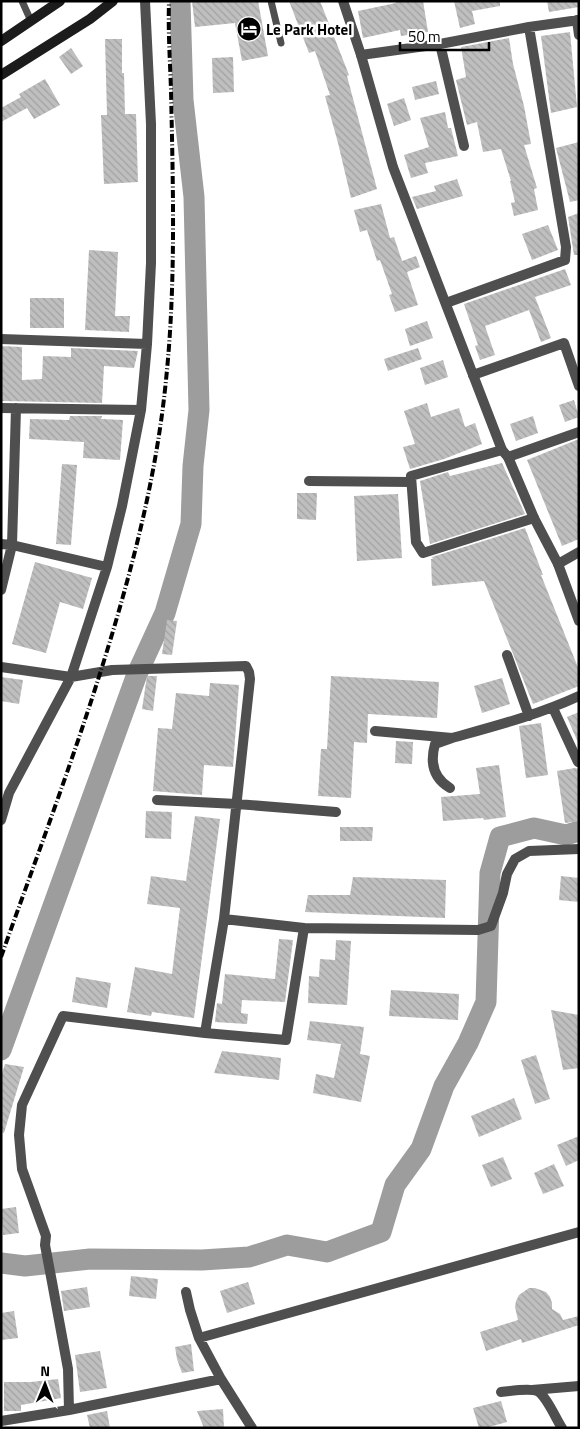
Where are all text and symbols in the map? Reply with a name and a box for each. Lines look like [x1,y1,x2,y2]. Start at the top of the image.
hotel icon: Le Park Hotel [236,16,262,42]
place label: Le Park Hotel [266,18,352,41]
scale bar [400,20,489,52]
text: 50 m [408,25,441,48]
north arrow [20,1359,70,1409]
text: N [40,1360,50,1381]

